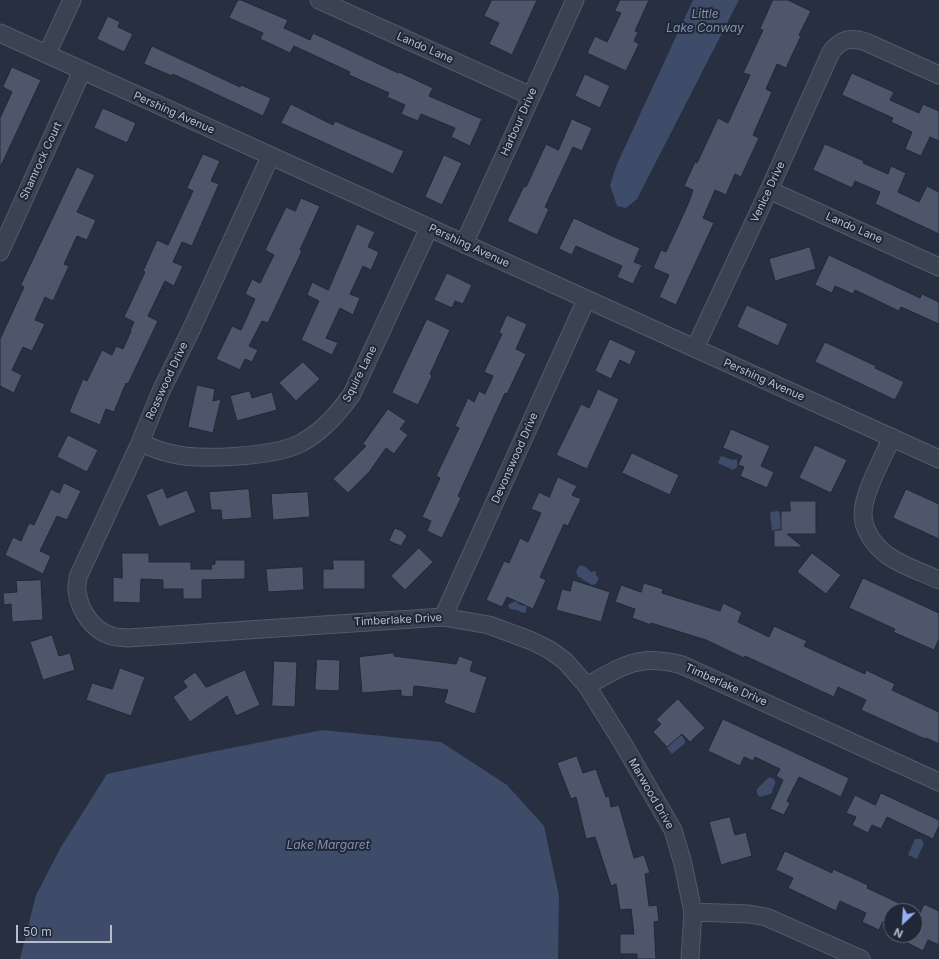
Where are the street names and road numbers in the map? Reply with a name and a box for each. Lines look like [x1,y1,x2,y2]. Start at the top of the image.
street label: Lando Lane [395,30,455,66]
street label: Harbour Drive [498,86,540,158]
street label: Pershing Avenue [131,89,217,137]
street label: Shamrock Court [17,120,65,202]
street label: Venice Drive [748,159,788,225]
street label: Lando Lane [824,210,884,246]
street label: Pershing Avenue [427,222,511,270]
street label: Rosswood Drive [143,340,191,422]
street label: Squire Lane [340,344,380,404]
street label: Pershing Avenue [721,356,807,404]
street label: Devonswood Drive [489,410,541,506]
street label: Timberlake Drive [354,611,442,629]
street label: Timberlake Drive [683,661,769,709]
street label: Marwood Drive [625,756,677,832]

